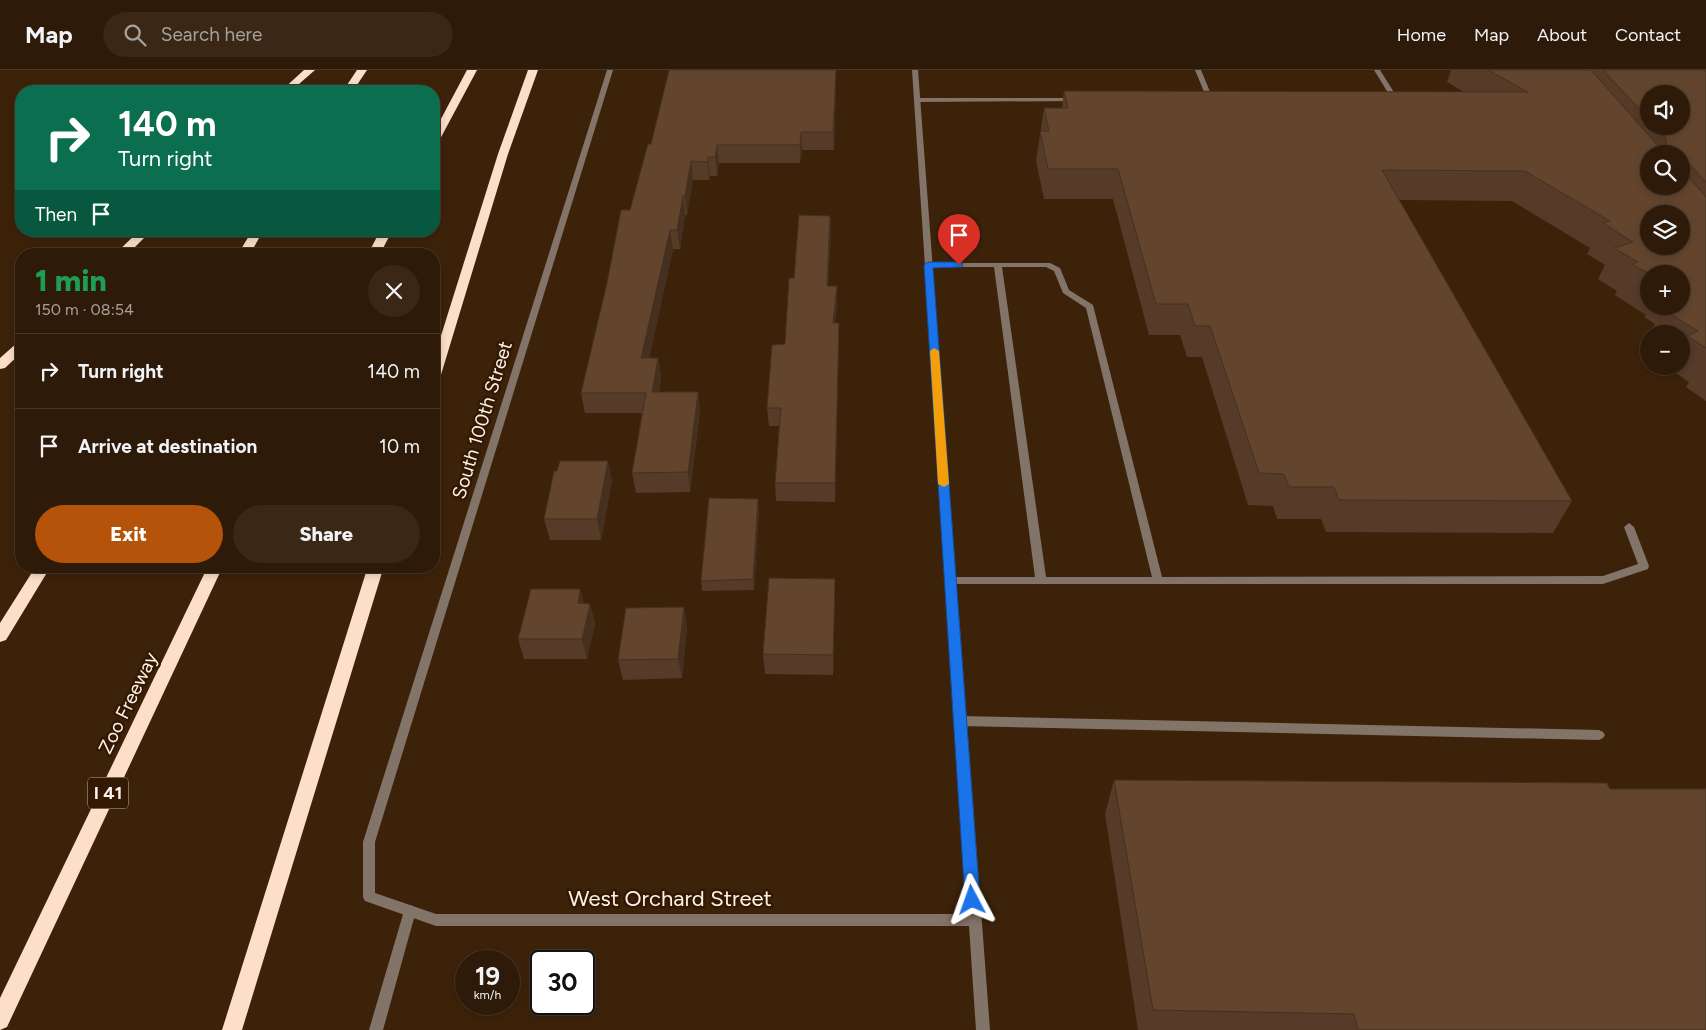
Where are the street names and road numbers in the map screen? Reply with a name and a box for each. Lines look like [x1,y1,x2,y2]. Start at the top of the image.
street label: South 100th Street [447,338,517,502]
street label: Zoo Freeway [94,648,162,758]
road number: I 41 [88,778,128,808]
street label: West Orchard Street [568,885,772,912]

